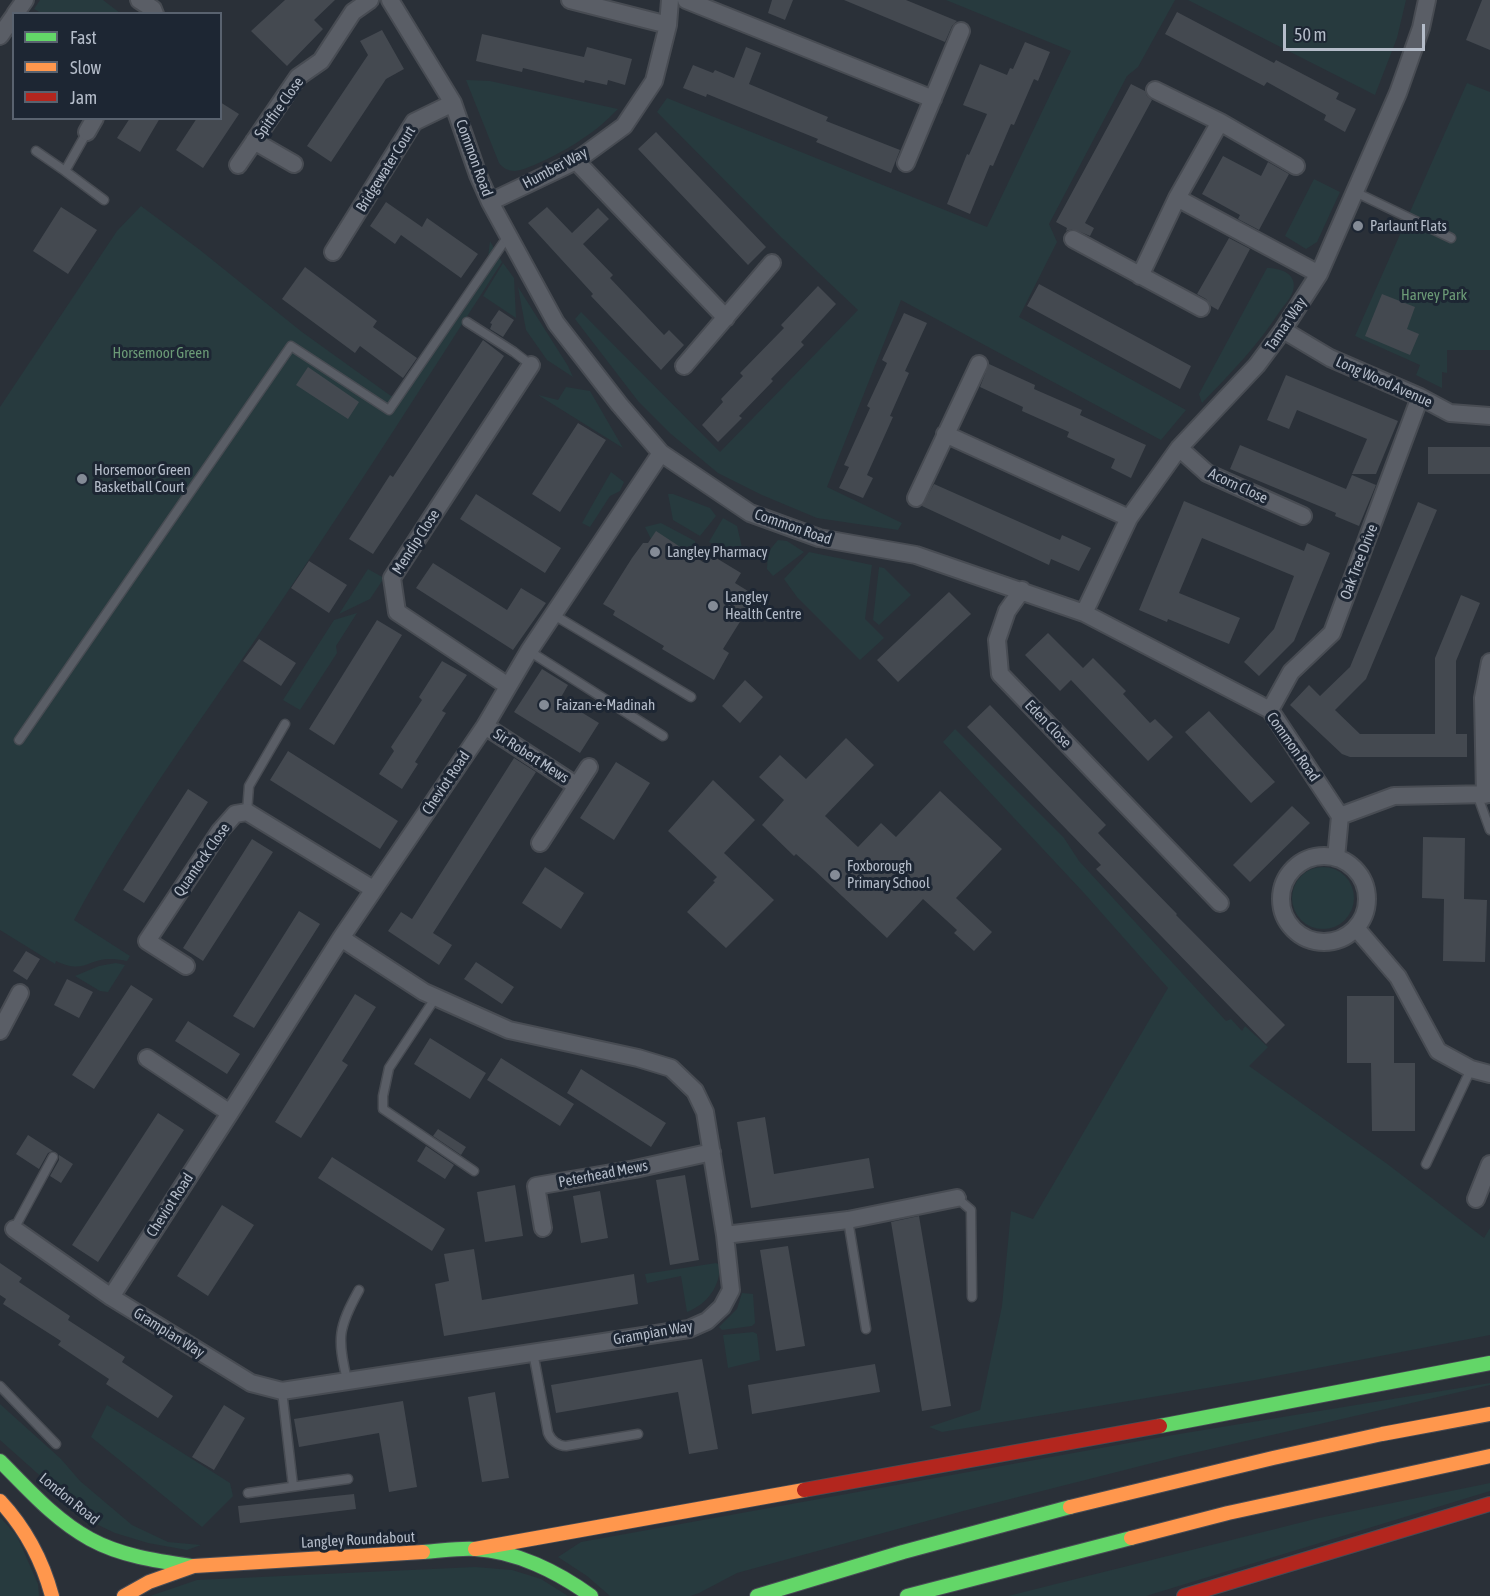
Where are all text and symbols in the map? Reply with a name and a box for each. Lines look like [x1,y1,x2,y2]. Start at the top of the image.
legend [12,12,222,120]
scale bar [1286,12,1428,50]
text: 50 m [1294,24,1326,45]
text: Fast [70,27,97,48]
text: Slow [70,57,101,78]
street label: Spitfire Close [251,74,307,142]
text: Jam [70,87,97,108]
street label: Common Road [452,117,496,199]
street label: Bridgewater Court [352,123,420,215]
street label: Humber Way [520,143,590,193]
place label: Parlaunt Flats [1370,217,1447,235]
marker: Parlaunt Flats [1351,219,1365,233]
park label: Harvey Park [1401,286,1467,304]
street label: Tamar Way [1262,294,1310,354]
park label: Horsemoor Green [113,344,209,362]
street label: Long Wood Avenue [1333,353,1435,411]
place label: Horsemoor Green Basketball Court [94,461,191,496]
street label: Acorn Close [1205,464,1271,508]
marker: Horsemoor Green Basketball Court [75,472,89,486]
street label: Common Road [752,505,834,549]
street label: Mendip Close [388,506,444,578]
street label: Oak Tree Drive [1336,522,1382,602]
place label: Langley Pharmacy [667,543,768,561]
marker: Langley Pharmacy [648,545,662,559]
place label: Langley Health Centre [725,588,802,623]
marker: Langley Health Centre [706,599,720,613]
place label: Faizan-e-Madinah [556,696,655,714]
street label: Eden Close [1021,696,1075,752]
marker: Faizan-e-Madinah [537,698,551,712]
street label: Common Road [1263,709,1323,785]
street label: Sir Robert Mews [490,725,572,787]
street label: Cheviot Road [418,748,474,818]
street label: Quantock Close [170,820,234,900]
place label: Foxborough Primary School [847,857,930,892]
marker: Foxborough Primary School [828,868,842,882]
street label: Peterhead Mews [557,1157,649,1191]
street label: Cheviot Road [143,1170,197,1240]
street label: Grampian Way [130,1304,208,1362]
street label: Grampian Way [612,1317,694,1349]
street label: London Road [35,1469,103,1529]
street label: Langley Roundabout [301,1528,415,1552]

